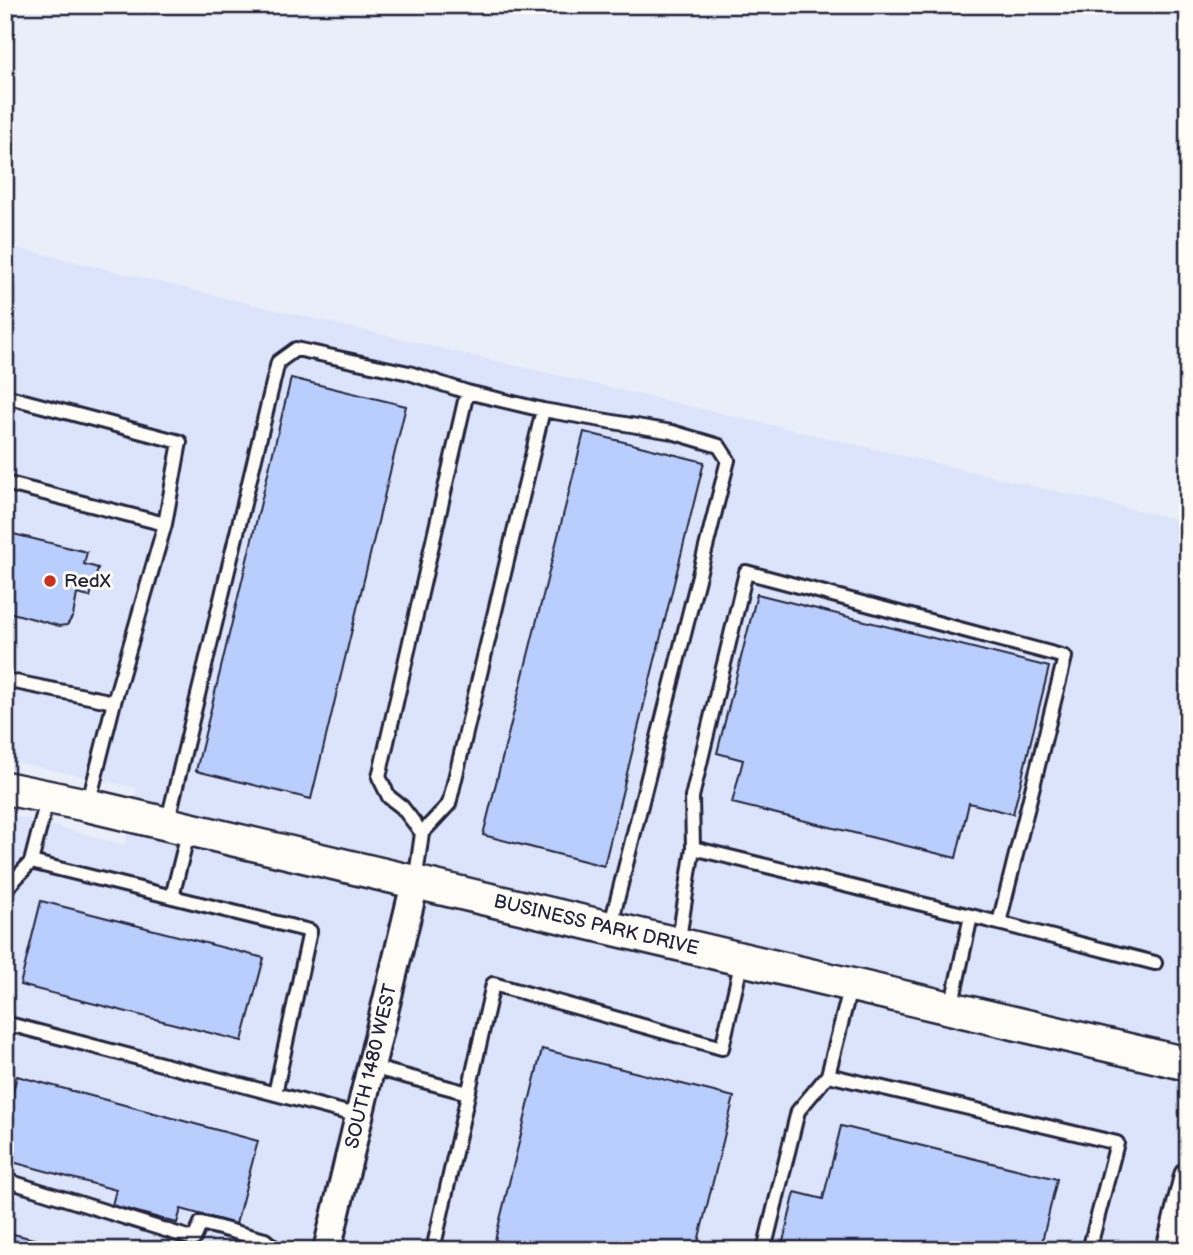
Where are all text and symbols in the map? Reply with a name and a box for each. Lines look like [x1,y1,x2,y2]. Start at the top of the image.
place label: RedX [64,570,111,593]
marker: RedX [42,573,58,589]
street label: BUSINESS PARK DRIVE [491,890,701,960]
street label: SOUTH 1480 WEST [340,981,402,1151]

